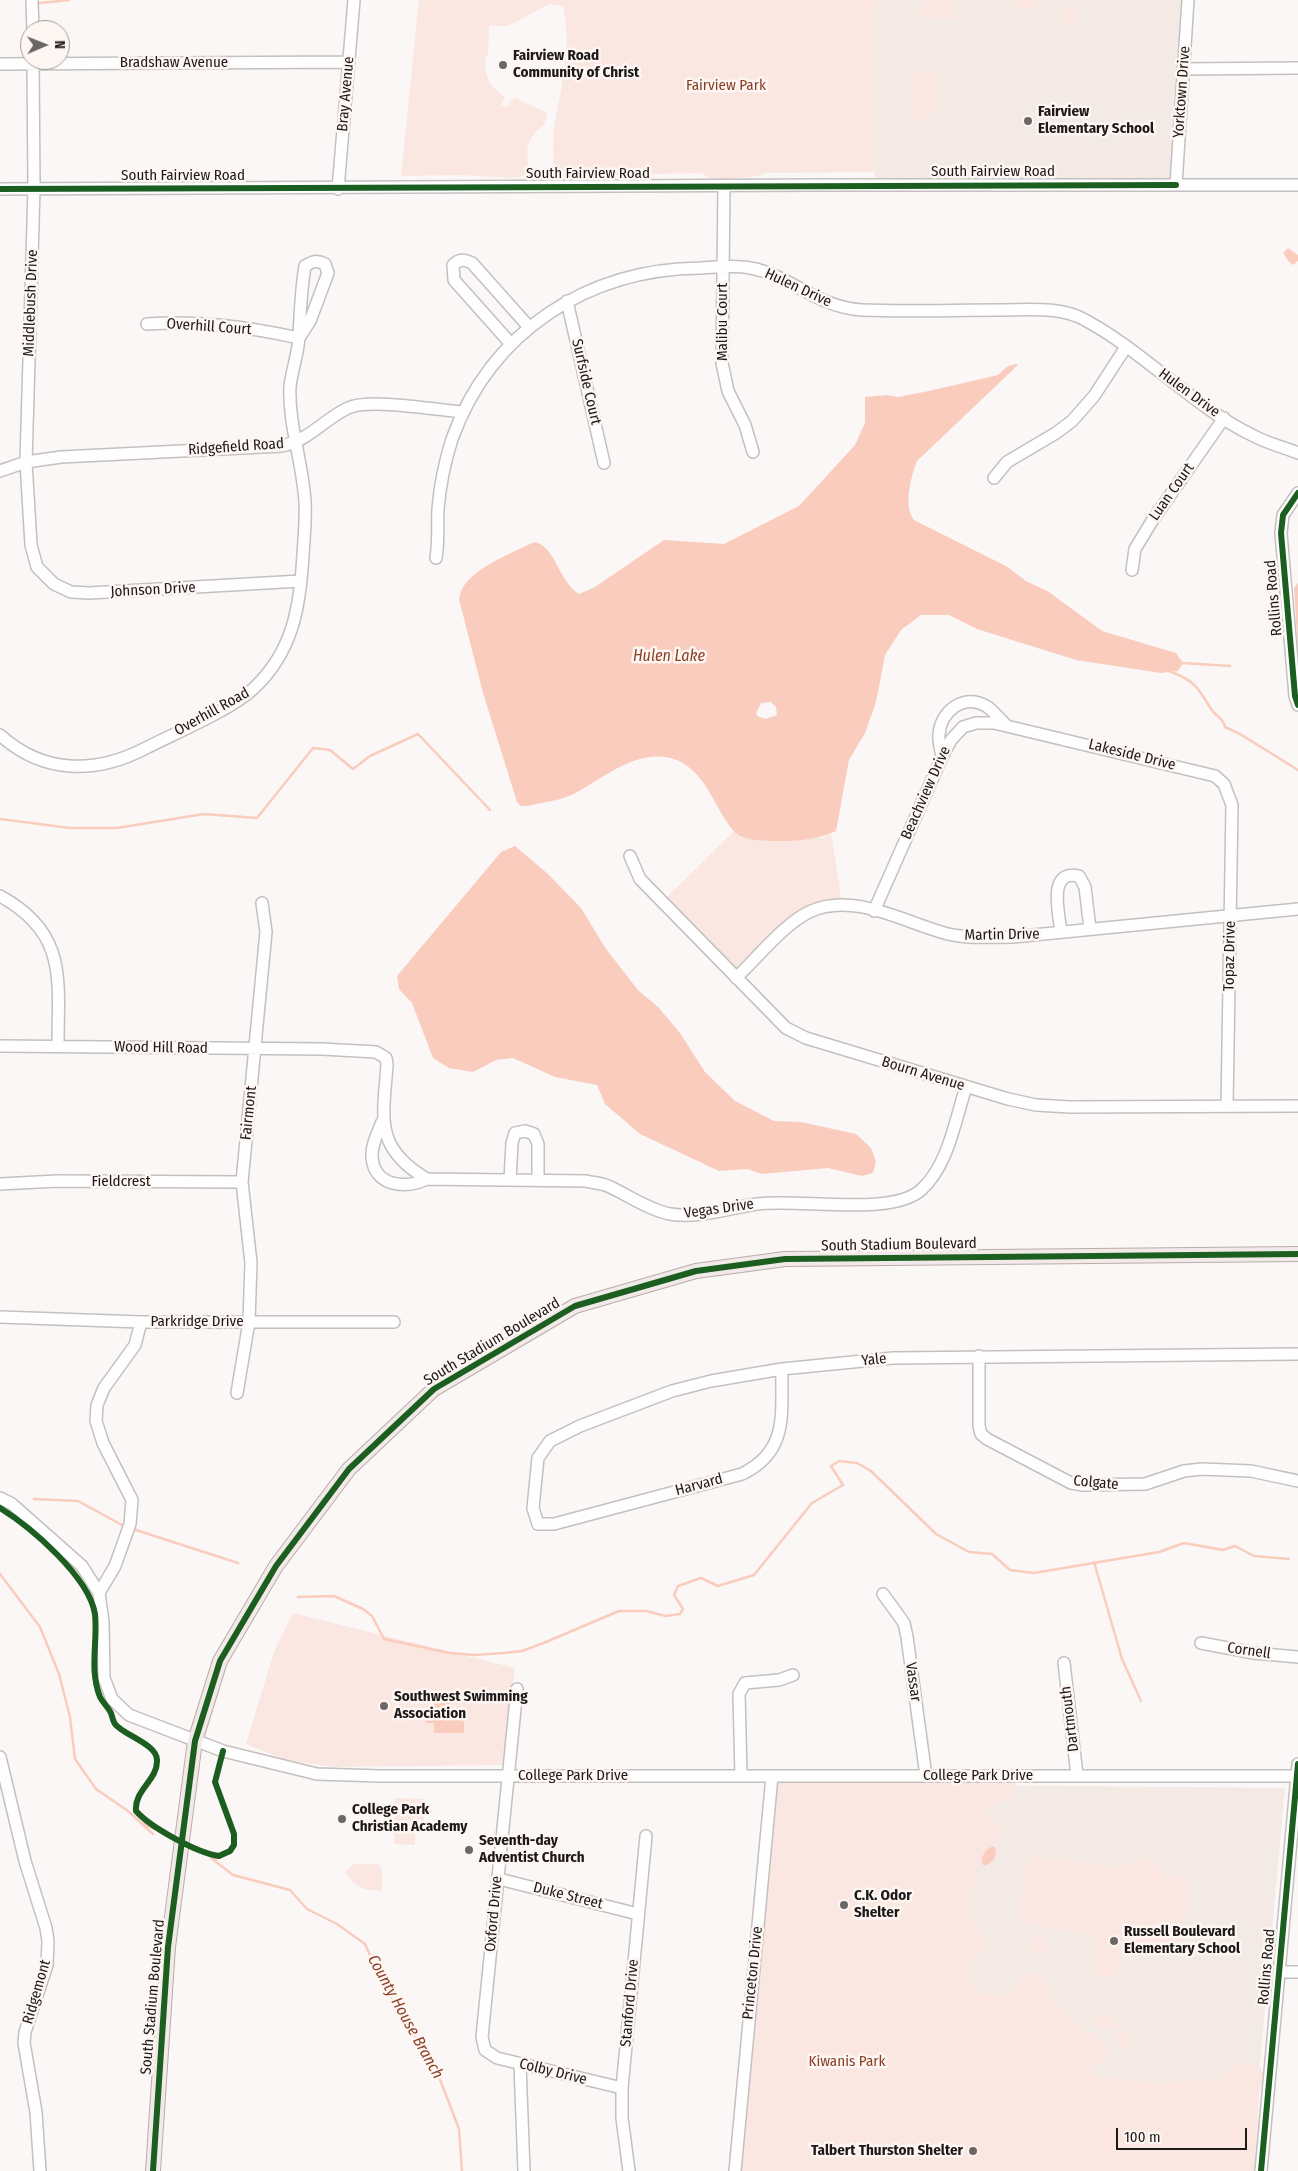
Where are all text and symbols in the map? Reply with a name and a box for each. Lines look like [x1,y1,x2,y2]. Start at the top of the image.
north arrow [20,20,70,70]
text: N [51,40,68,49]
street label: Yorktown Drive [1170,45,1194,139]
place label: Fairview Road Community of Christ [513,47,639,82]
street label: Bradshaw Avenue [120,54,228,72]
street label: Bray Avenue [334,56,358,132]
marker: Fairview Road Community of Christ [497,59,509,71]
park label: Fairview Park [686,77,766,95]
place label: Fairview Elementary School [1038,103,1154,138]
marker: Fairview Elementary School [1022,115,1034,127]
street label: South Fairview Road [931,163,1055,181]
street label: South Fairview Road [526,165,650,183]
street label: South Fairview Road [121,167,245,185]
street label: Middlebush Drive [20,249,42,357]
street label: Hulen Drive [762,265,834,311]
street label: Malibu Court [714,283,732,361]
street label: Overhill Court [166,315,252,339]
street label: Surfside Court [567,337,605,427]
street label: Hulen Drive [1155,365,1223,421]
street label: Ridgefield Road [187,435,285,459]
street label: Luan Court [1146,460,1198,524]
street label: Rollins Road [1262,559,1286,637]
street label: Johnson Drive [110,579,196,601]
water label: Hulen Lake [633,647,705,667]
street label: Overhill Road [171,684,253,740]
street label: Lakeside Drive [1087,735,1177,775]
street label: Beachview Drive [897,744,955,842]
street label: Topaz Drive [1220,921,1240,991]
street label: Martin Drive [964,925,1040,945]
street label: Wood Hill Road [114,1038,208,1058]
street label: Bourn Avenue [879,1053,967,1095]
street label: Fairmont [237,1085,261,1141]
street label: Fieldcrest [91,1173,151,1191]
street label: Vegas Drive [683,1195,755,1223]
street label: South Stadium Boulevard [821,1235,977,1255]
street label: South Stadium Boulevard [421,1294,563,1390]
street label: Parkridge Drive [150,1313,244,1331]
street label: Yale [861,1350,887,1370]
street label: Harvard [673,1470,725,1500]
street label: Colgate [1073,1472,1119,1494]
street label: Cornell [1226,1639,1272,1663]
street label: Vassar [901,1661,925,1703]
street label: Dartmouth [1057,1685,1083,1753]
place label: Southwest Swimming Association [394,1688,528,1723]
marker: Southwest Swimming Association [378,1700,390,1712]
street label: College Park Drive [518,1767,628,1785]
street label: College Park Drive [923,1767,1033,1785]
place label: College Park Christian Academy [352,1801,467,1836]
marker: College Park Christian Academy [336,1813,348,1825]
place label: Seventh-day Adventist Church [479,1832,585,1867]
marker: Seventh-day Adventist Church [463,1844,475,1856]
street label: Oxford Drive [482,1875,506,1953]
street label: Duke Street [531,1879,605,1913]
place label: C.K. Odor Shelter [854,1887,912,1922]
marker: C.K. Odor Shelter [838,1899,850,1911]
street label: South Stadium Boulevard [137,1919,169,2075]
place label: Russell Boulevard Elementary School [1124,1923,1240,1958]
street label: Princeton Drive [739,1925,767,2021]
street label: Rollins Road [1255,1928,1279,2006]
marker: Russell Boulevard Elementary School [1108,1935,1120,1947]
water label: County House Branch [363,1952,447,2082]
street label: Ridgemont [19,1958,55,2026]
street label: Stanford Drive [617,1958,643,2048]
park label: Kiwanis Park [809,2053,885,2071]
street label: Colby Drive [517,2055,589,2089]
scale bar [1118,2118,1249,2150]
text: 100 m [1124,2128,1161,2146]
place label: Talbert Thurston Shelter [811,2142,963,2160]
marker: Talbert Thurston Shelter [967,2145,979,2157]

